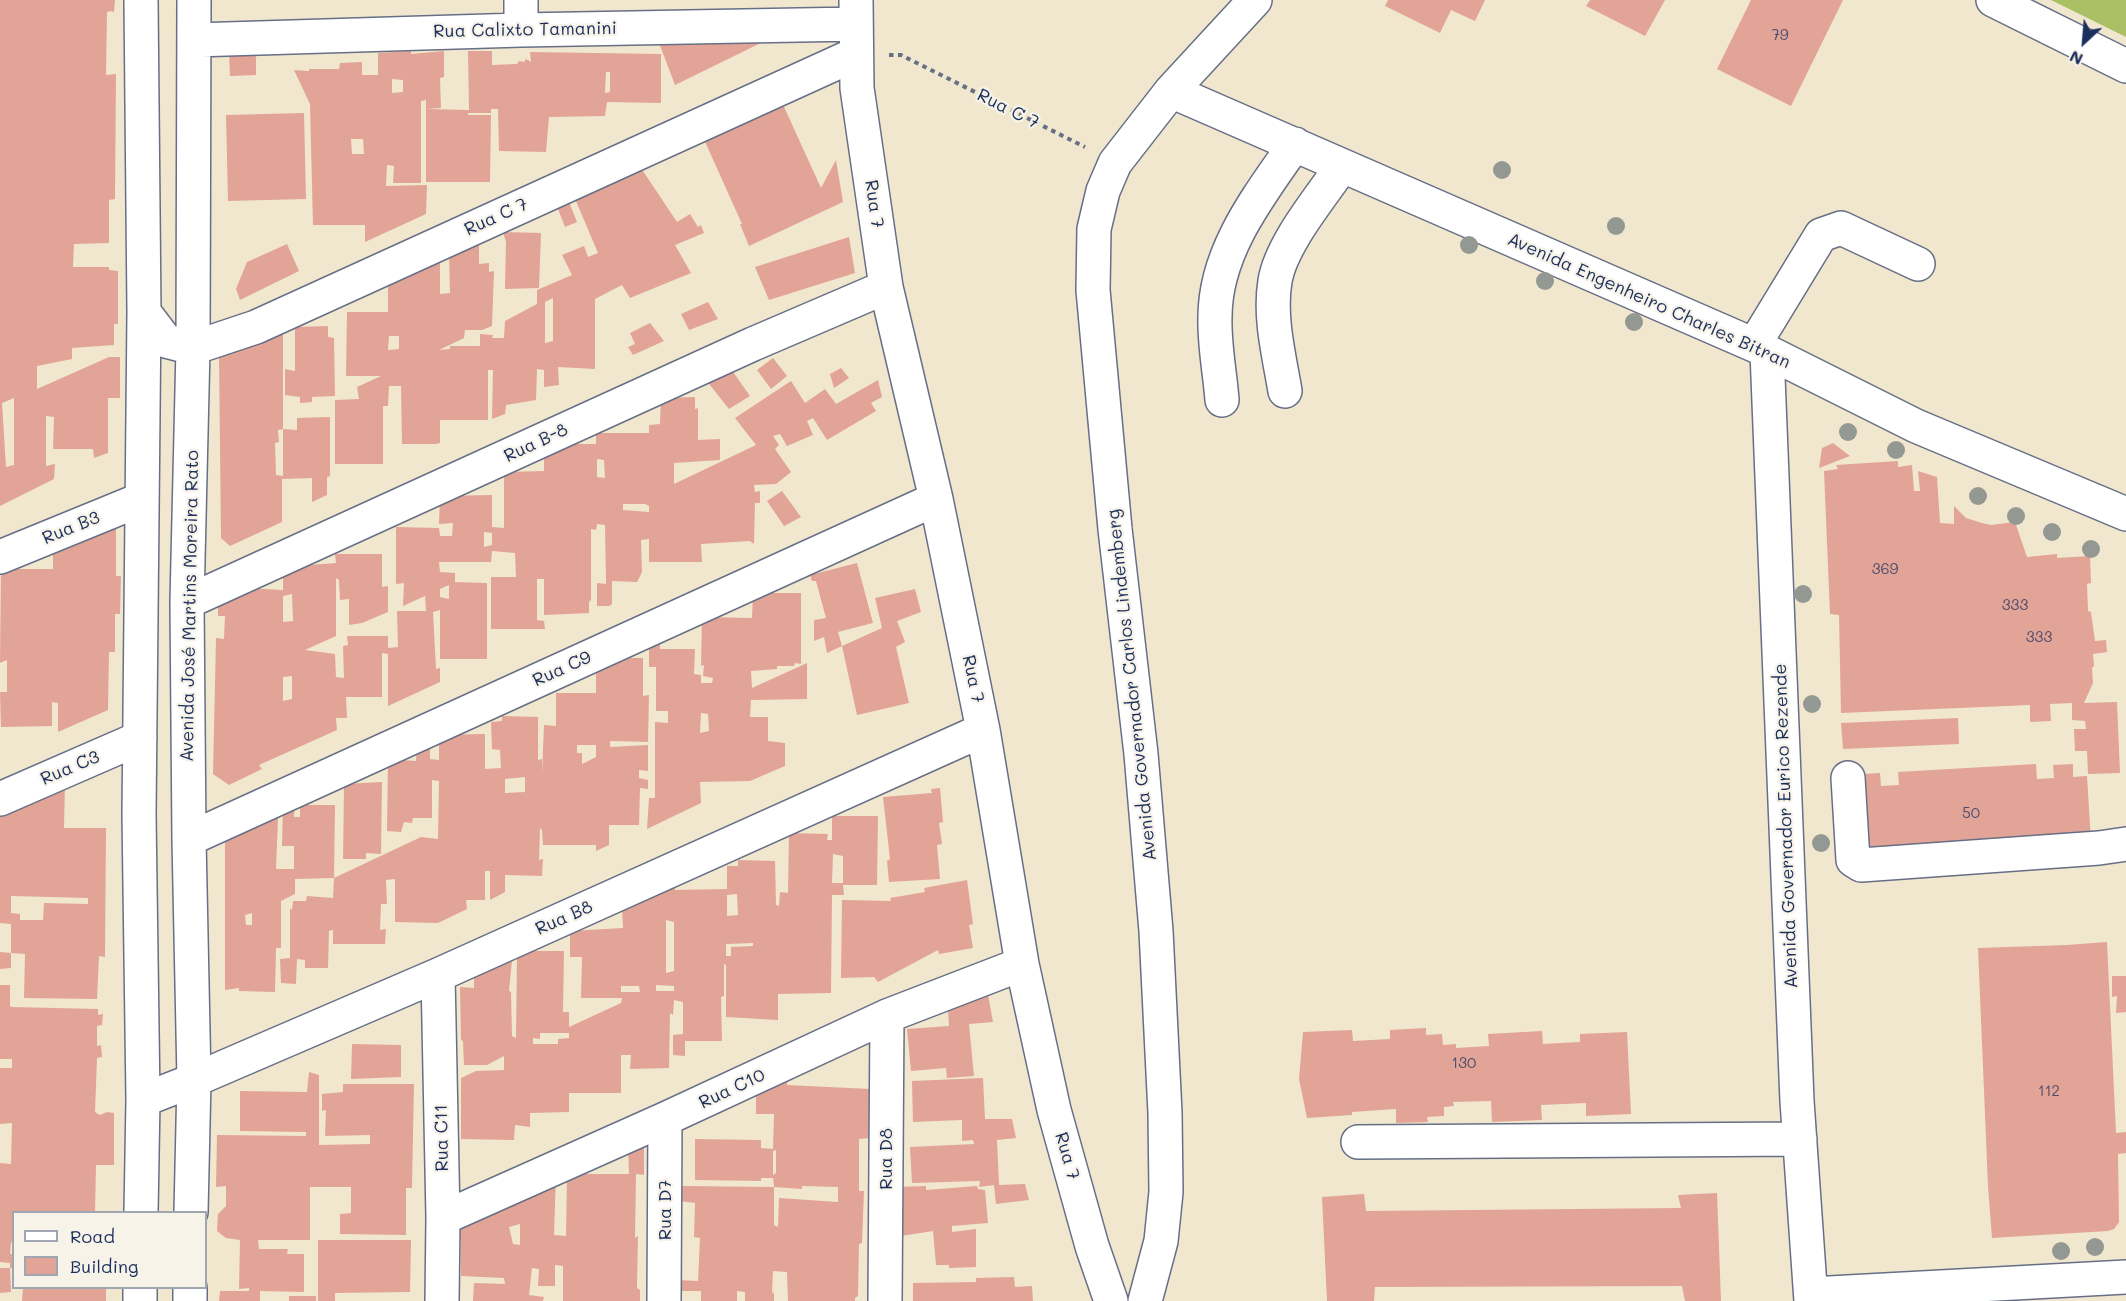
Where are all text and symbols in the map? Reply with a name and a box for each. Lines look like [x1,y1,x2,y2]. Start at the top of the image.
north arrow [2054,12,2114,72]
street label: Rua Calixto Tamanini [433,18,617,42]
house number: 79 [1771,26,1789,44]
text: N [2066,47,2086,71]
street label: Rua C 7 [973,84,1043,134]
street label: Rua 7 [860,179,888,229]
street label: Rua C 7 [461,194,531,240]
street label: Avenida Engenheiro Charles Bitran [1504,229,1794,373]
street label: Rua B-8 [501,419,571,467]
street label: Avenida José Martins Moreira Rato [176,450,204,762]
street label: Rua B3 [39,507,103,549]
street label: Avenida Governador Carlos Lindemberg [1103,508,1161,862]
house number: 369 [1872,560,1898,578]
house number: 333 [2002,596,2028,614]
house number: 333 [2026,628,2052,646]
street label: Rua C9 [529,647,595,691]
street label: Rua 7 [957,653,989,705]
street label: Avenida Governador Eurico Rezende [1770,663,1802,989]
street label: Rua C3 [37,746,103,790]
house number: 50 [1962,804,1980,822]
street label: Rua B8 [532,896,596,940]
house number: 130 [1452,1054,1476,1072]
street label: Rua C10 [696,1064,768,1114]
house number: 112 [2038,1082,2060,1100]
street label: Rua C11 [431,1104,453,1172]
street label: Rua D8 [875,1128,897,1190]
street label: Rua 7 [1050,1130,1084,1182]
street label: Rua D7 [654,1180,676,1240]
legend [12,1211,207,1289]
text: Road [70,1224,115,1248]
text: Building [70,1254,138,1278]

